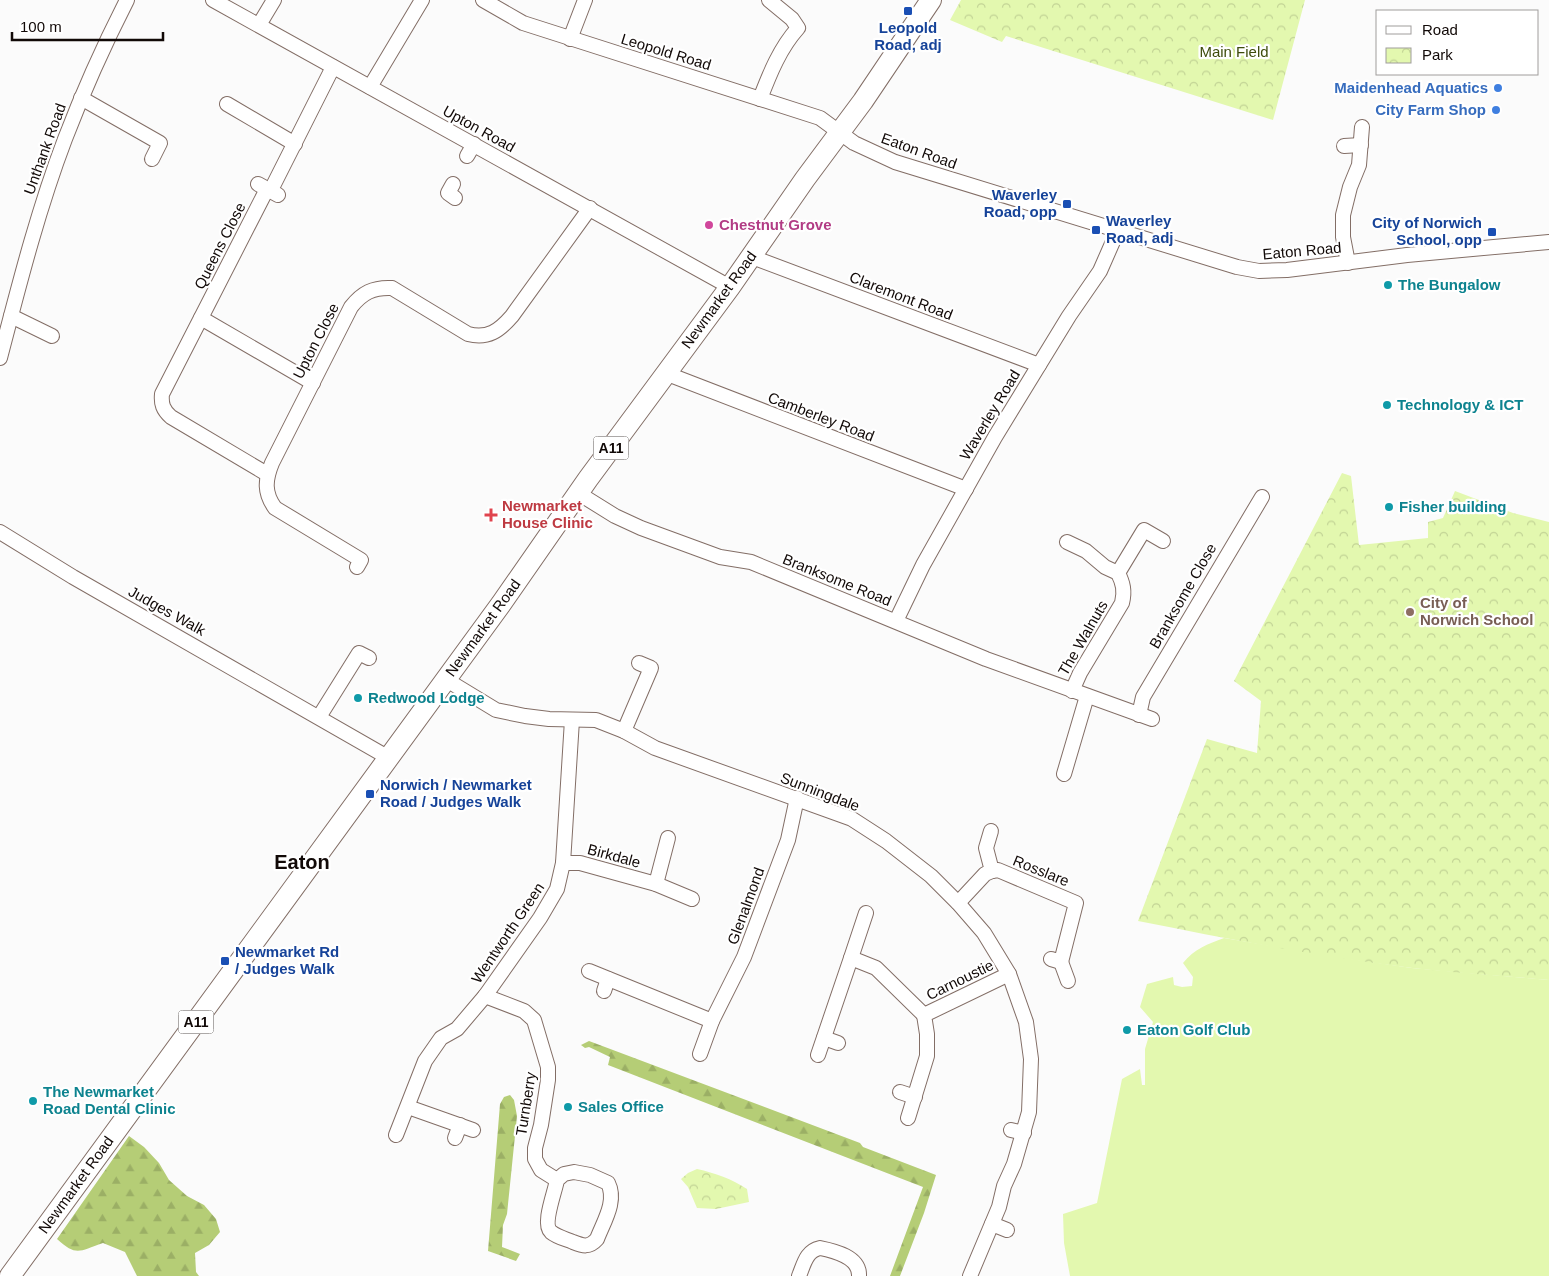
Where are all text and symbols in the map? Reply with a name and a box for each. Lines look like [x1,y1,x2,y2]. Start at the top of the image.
marker: Leopold Road, adj [902,5,914,17]
scale bar [12,10,164,42]
legend [1376,10,1539,75]
text: 100 m [20,18,62,35]
place label: Leopold Road, adj [874,19,942,53]
text: Road [1422,21,1458,38]
street label: Leopold Road [619,30,713,73]
park label: Main Field [1199,43,1269,60]
text: Park [1422,46,1453,63]
place label: Maidenhead Aquatics [1334,79,1488,96]
marker: Maidenhead Aquatics [1492,82,1504,94]
street label: Unthank Road [20,101,69,197]
place label: City Farm Shop [1375,101,1486,118]
street label: Upton Road [440,102,518,155]
marker: City Farm Shop [1490,104,1502,116]
street label: Eaton Road [879,129,959,172]
place label: Waverley Road, opp [984,186,1058,220]
marker: Waverley Road, opp [1061,198,1073,210]
street label: Queens Close [190,200,249,292]
place label: Waverley Road, adj [1106,212,1174,246]
place label: City of Norwich School, opp [1372,214,1482,248]
place label: Chestnut Grove [719,216,832,233]
marker: Chestnut Grove [703,219,715,231]
marker: Waverley Road, adj [1090,224,1102,236]
marker: City of Norwich School, opp [1486,226,1498,238]
street label: Eaton Road [1262,239,1342,262]
street label: Newmarket Road [678,248,760,352]
street label: Claremont Road [847,268,955,323]
place label: The Bungalow [1398,276,1501,293]
marker: The Bungalow [1382,279,1394,291]
street label: Upton Close [289,300,342,381]
street label: Waverley Road [956,367,1023,463]
street label: Camberley Road [766,388,877,445]
place label: Technology & ICT [1397,396,1523,413]
marker: Technology & ICT [1381,399,1393,411]
road number: A11 [594,436,628,459]
place label: Newmarket House Clinic [502,497,593,531]
place label: Fisher building [1399,498,1507,515]
marker: Fisher building [1383,501,1395,513]
marker: Newmarket House Clinic [484,508,498,522]
street label: Branksome Close [1146,540,1220,651]
street label: Branksome Road [780,550,894,609]
street label: Newmarket Road [442,576,524,680]
street label: Judges Walk [126,582,209,639]
place label: City of Norwich School [1420,594,1533,628]
street label: The Walnuts [1054,597,1111,678]
marker: City of Norwich School [1404,606,1416,618]
place label: Redwood Lodge [368,689,485,706]
marker: Redwood Lodge [352,692,364,704]
street label: Sunningdale [778,769,862,814]
place label: Norwich / Newmarket Road / Judges Walk [380,776,532,810]
marker: Norwich / Newmarket Road / Judges Walk [364,788,376,800]
street label: Birkdale [586,840,643,871]
district label: Eaton [274,851,330,873]
street label: Rosslare [1011,852,1072,890]
street label: Glenalmond [724,865,767,947]
street label: Wentworth Green [468,879,547,986]
place label: Newmarket Rd / Judges Walk [235,943,339,977]
marker: Newmarket Rd / Judges Walk [219,955,231,967]
street label: Carnoustie [923,956,996,1003]
road number: A11 [178,1010,214,1034]
place label: Eaton Golf Club [1137,1021,1250,1038]
marker: Eaton Golf Club [1121,1024,1133,1036]
street label: Turnberry [512,1070,539,1137]
place label: The Newmarket Road Dental Clinic [43,1083,176,1117]
marker: The Newmarket Road Dental Clinic [27,1095,39,1107]
place label: Sales Office [578,1098,664,1115]
marker: Sales Office [562,1101,574,1113]
street label: Newmarket Road [35,1133,117,1237]

